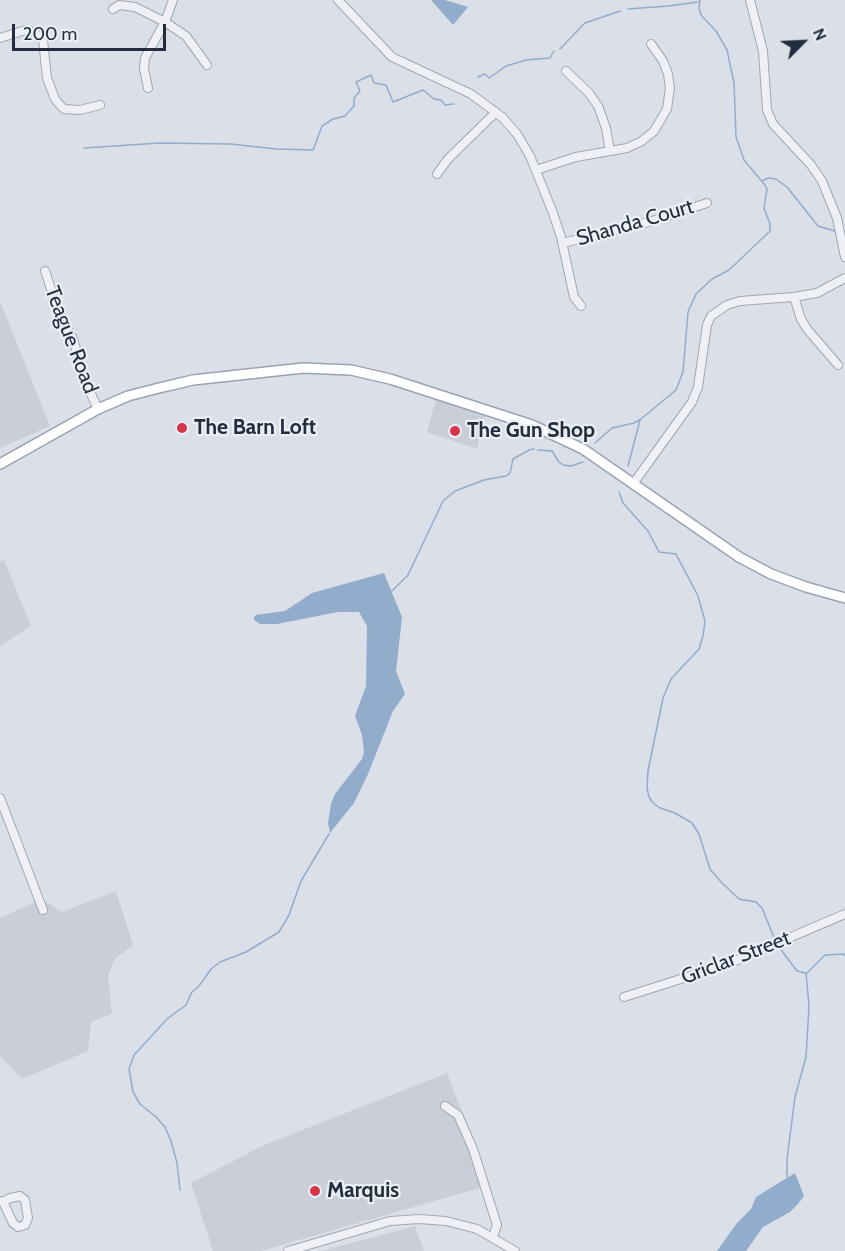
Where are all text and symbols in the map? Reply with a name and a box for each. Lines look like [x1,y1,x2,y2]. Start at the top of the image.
scale bar [15,12,170,50]
north arrow [773,12,833,72]
text: 200 m [23,23,77,45]
text: N [809,25,831,44]
street label: Shanda Court [574,194,696,252]
street label: Teague Road [39,283,103,397]
place label: The Barn Loft [194,415,316,441]
place label: The Gun Shop [467,418,595,444]
marker: The Barn Loft [175,421,189,435]
marker: The Gun Shop [448,424,462,438]
street label: Griclar Street [678,926,794,990]
place label: Marquis [327,1178,399,1204]
marker: Marquis [308,1184,322,1198]

